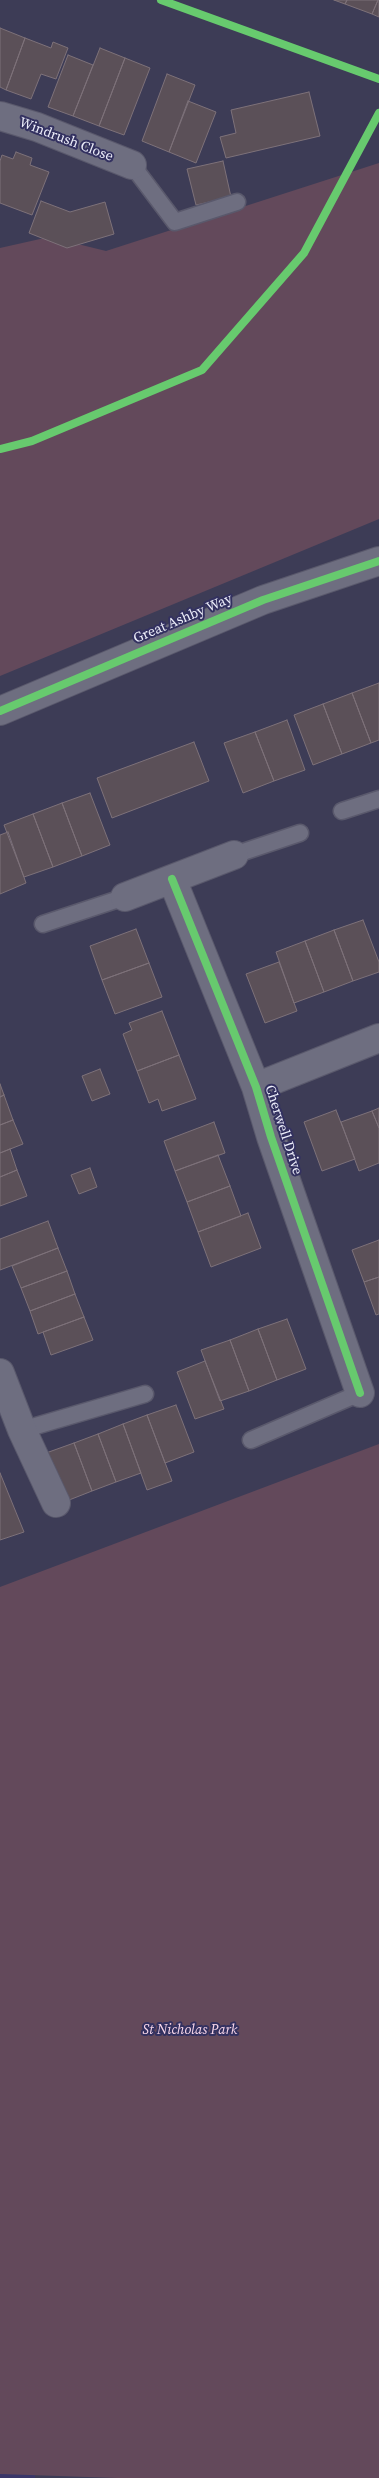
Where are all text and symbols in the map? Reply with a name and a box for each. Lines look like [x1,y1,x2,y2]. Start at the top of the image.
street label: Windrush Close [17,114,115,166]
street label: Great Ashby Way [131,591,235,647]
street label: Cherwell Drive [261,1083,305,1177]
park label: St Nicholas Park [143,2022,237,2038]

